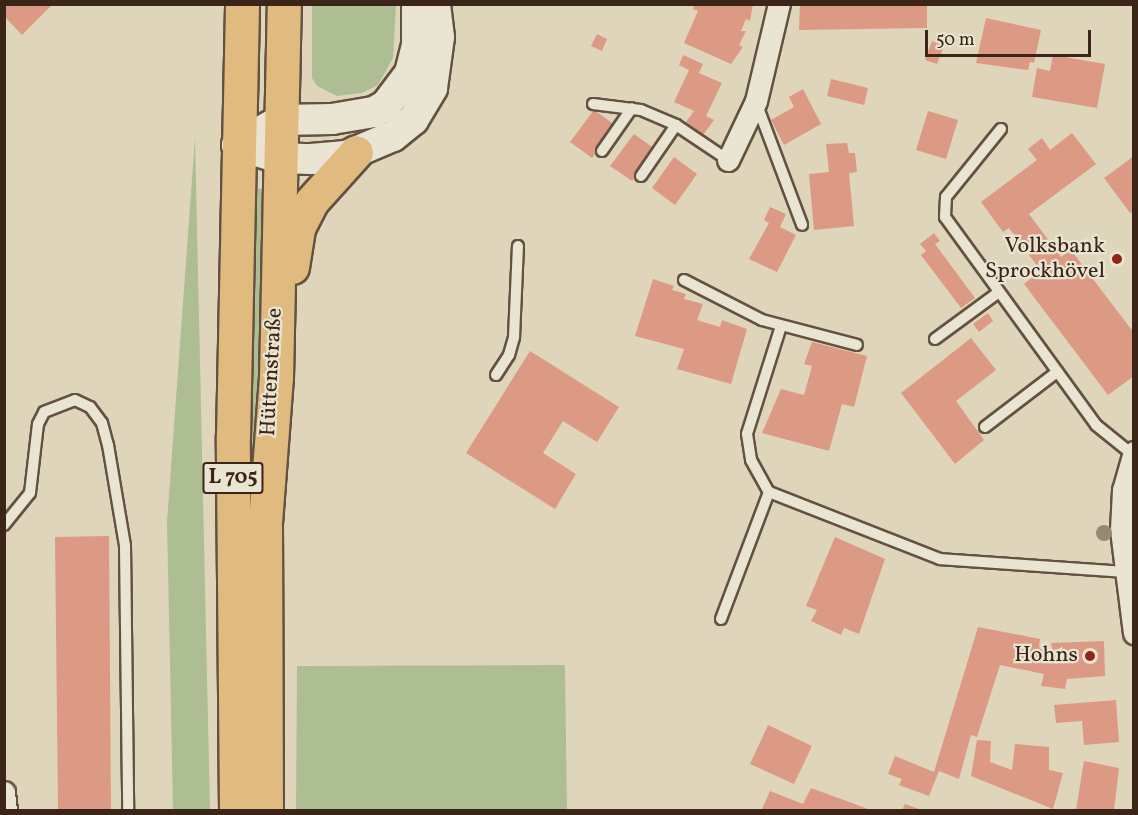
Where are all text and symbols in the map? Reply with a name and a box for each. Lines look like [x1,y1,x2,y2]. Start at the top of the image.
scale bar [928,18,1094,56]
text: 50 m [936,28,975,53]
place label: Volksbank Sprockhövel [985,233,1105,284]
marker: Volksbank Sprockhövel [1110,252,1124,266]
street label: Hüttenstraße [255,307,289,437]
road number: L 705 [202,460,264,496]
place label: Hohns [1014,643,1078,669]
marker: Hohns [1083,649,1097,663]

